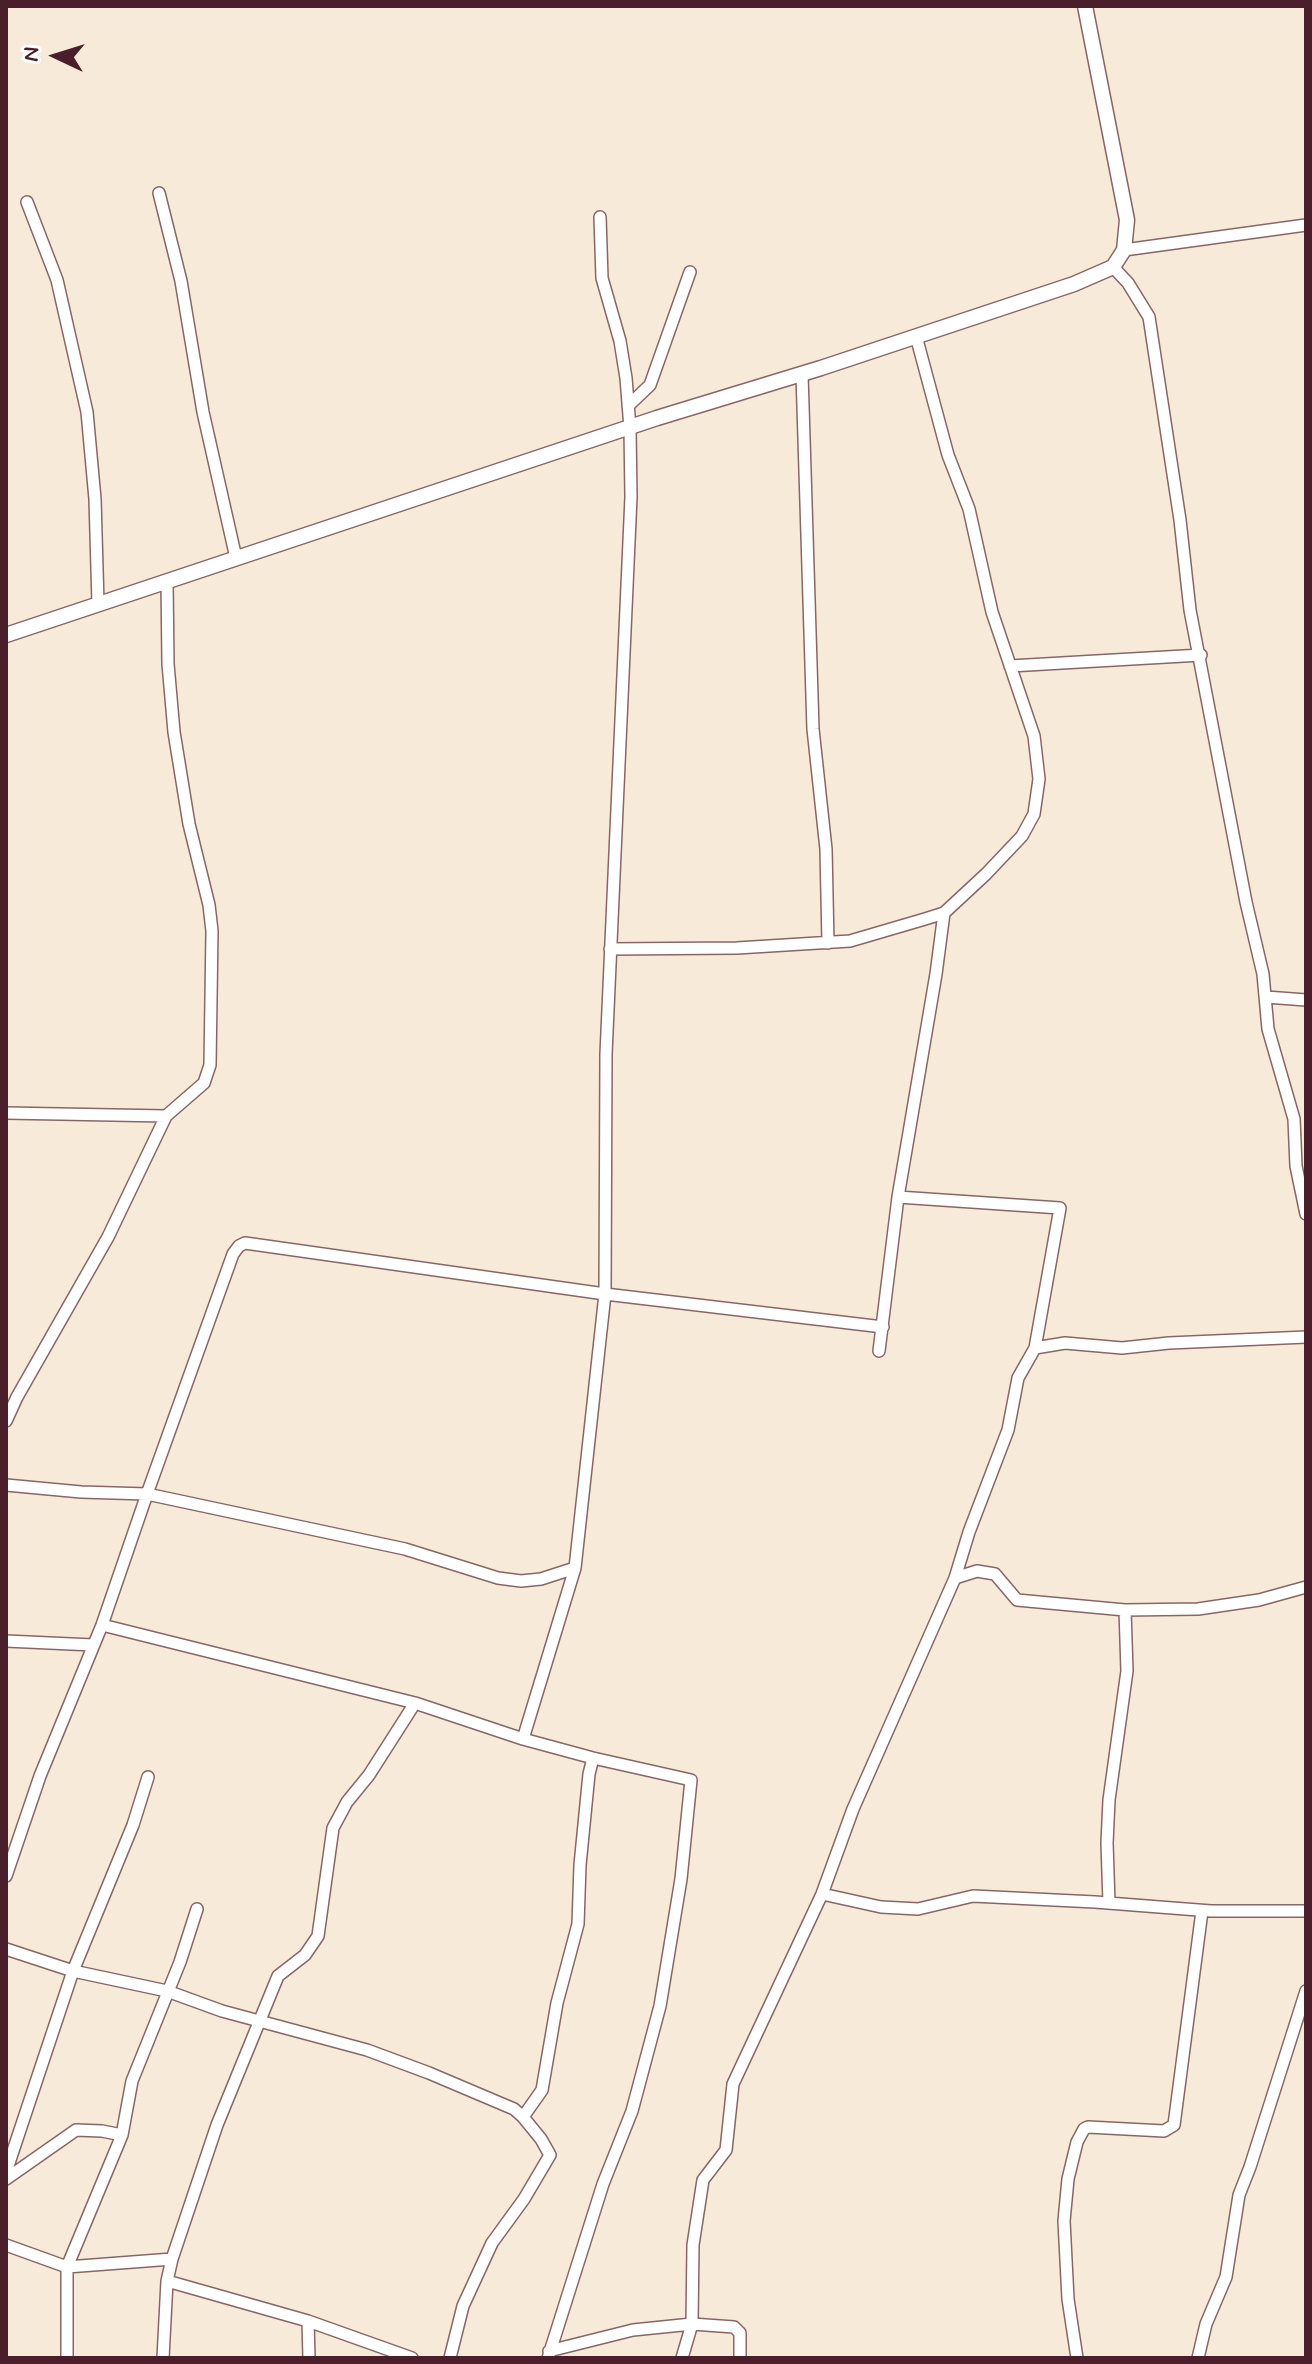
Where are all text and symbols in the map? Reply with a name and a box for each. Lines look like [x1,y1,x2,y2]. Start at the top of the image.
north arrow [16,16,96,96]
text: N [18,46,47,63]

